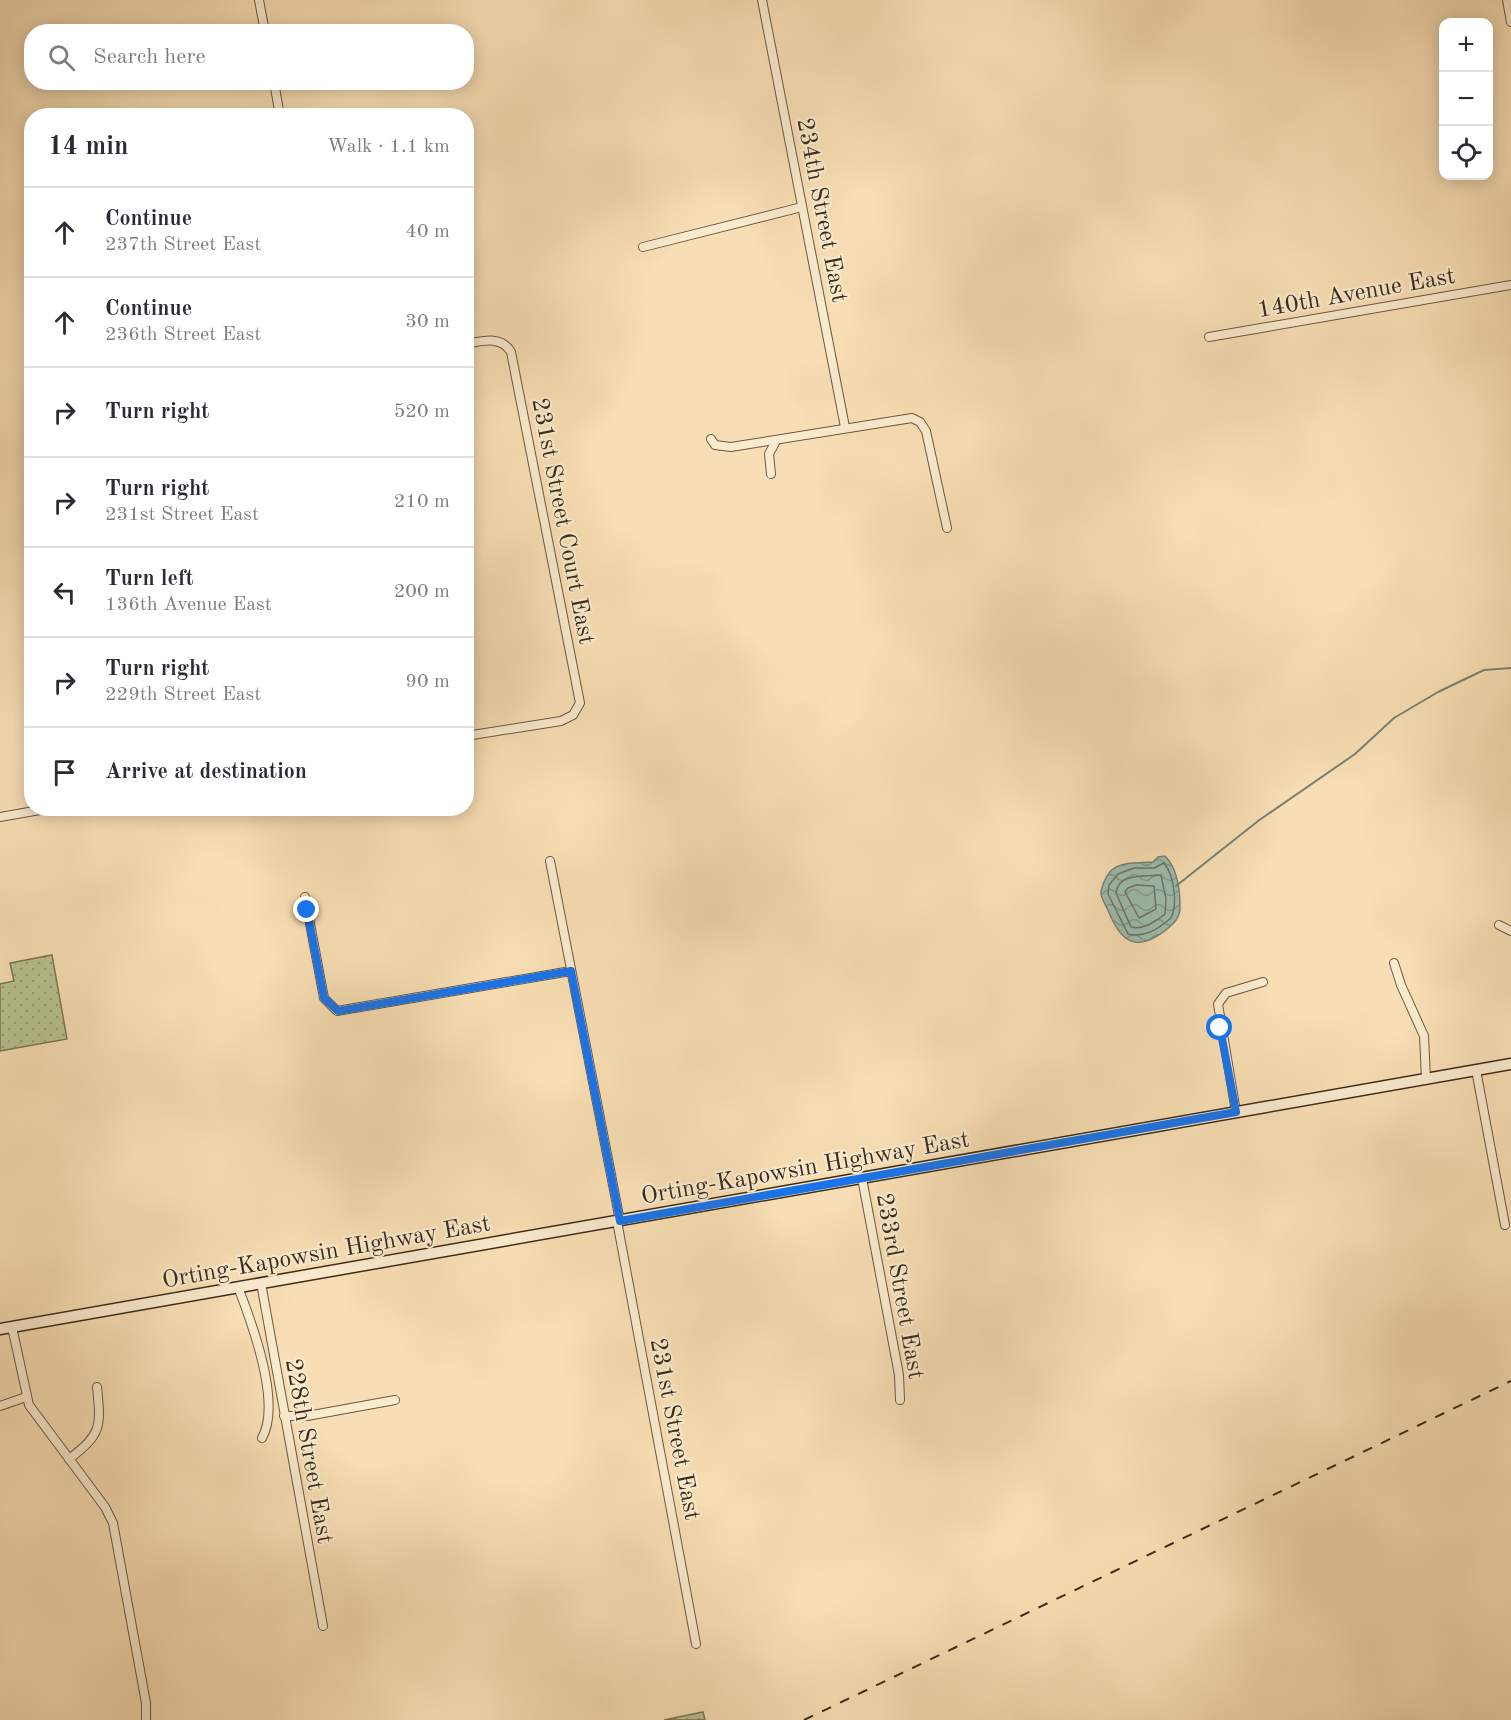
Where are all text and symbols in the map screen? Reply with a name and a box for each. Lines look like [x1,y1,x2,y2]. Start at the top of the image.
map controls [1439,18,1493,180]
button: + [1439,18,1493,72]
search box [24,24,474,90]
icon: search [45,41,78,74]
text: Search here [93,46,206,68]
button: − [1439,72,1493,126]
street label: 234th Street East [791,116,851,305]
button: locate [1439,126,1493,180]
text: 14 min [48,134,128,160]
text: Walk · 1.1 km [327,137,450,157]
text: Continue [105,208,192,230]
icon: ahead [48,216,81,249]
text: 40 m [405,222,450,242]
text: 237th Street East [105,235,261,255]
street label: 140th Avenue East [1256,265,1457,323]
text: Continue [105,298,192,320]
icon: ahead [48,306,81,339]
text: 30 m [405,312,450,332]
text: 236th Street East [105,325,261,345]
icon: right [48,396,81,429]
street label: 231st Street Court East [526,396,598,647]
text: Turn right [105,401,209,423]
text: 520 m [394,402,450,422]
text: Turn right [105,478,209,500]
icon: right [48,486,81,519]
text: 210 m [394,492,450,512]
text: 231st Street East [105,505,259,525]
text: Turn left [105,568,194,590]
icon: left [48,576,81,609]
text: 200 m [394,582,450,602]
text: 136th Avenue East [105,595,272,615]
text: Turn right [105,658,209,680]
icon: right [48,666,81,699]
text: 90 m [405,672,450,692]
text: 229th Street East [105,685,261,705]
icon: arrive [48,756,81,789]
text: Arrive at destination [105,761,307,783]
route end [293,896,319,922]
route start [1206,1014,1232,1040]
street label: Orting-Kapowsin Highway East [639,1128,971,1210]
street label: 233rd Street East [871,1191,927,1381]
street label: Orting-Kapowsin Highway East [160,1212,492,1294]
street label: 231st Street East [645,1336,703,1522]
street label: 228th Street East [280,1357,336,1546]

